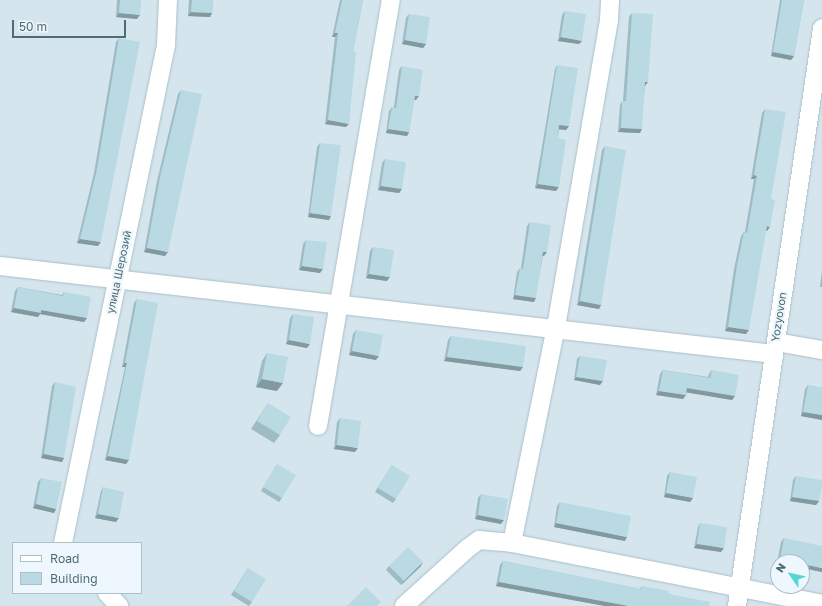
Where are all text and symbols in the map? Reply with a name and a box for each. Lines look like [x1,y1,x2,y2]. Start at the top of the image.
scale bar [14,12,128,38]
text: 50 m [19,19,47,34]
street label: улица Шерозий [104,229,134,315]
street label: Yozyovon [769,291,789,343]
legend [12,542,142,594]
text: Road [50,551,79,566]
north arrow [770,554,810,594]
text: N [773,560,788,575]
text: Building [50,571,98,586]

